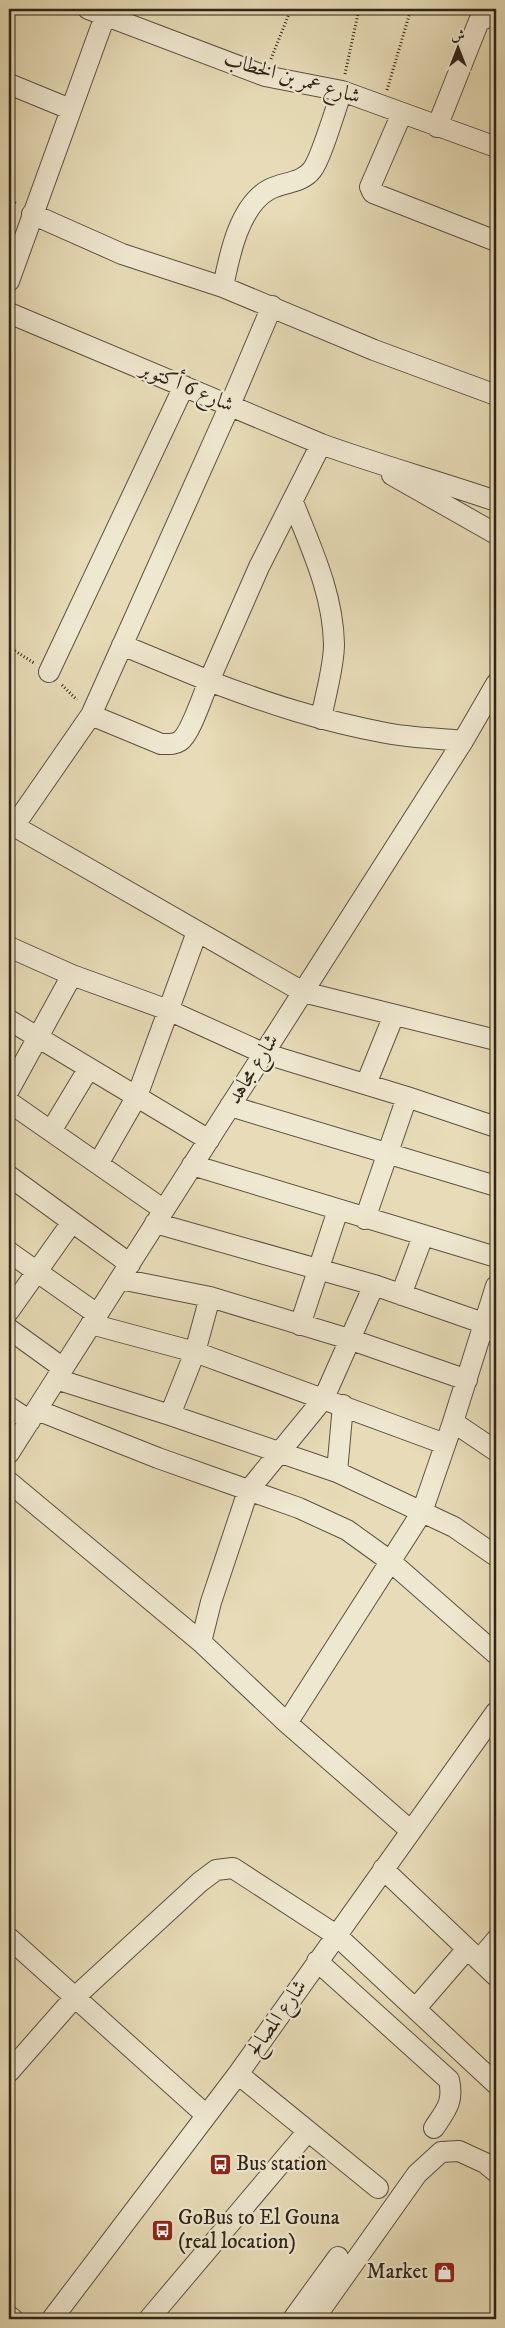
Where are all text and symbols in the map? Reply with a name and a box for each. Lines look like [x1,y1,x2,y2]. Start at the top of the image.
north arrow [432,22,482,72]
text: ش [451,27,465,45]
street label: شارع عمر بن الخطاب [219,46,364,114]
street label: شارع 6 أكتوبر [133,352,239,422]
street label: شارع مجاهد [221,1029,288,1111]
street label: شارع المصالح [241,1975,316,2064]
place label: Bus station [236,2151,327,2177]
bus stop icon: Bus station [208,2152,232,2176]
place label: GoBus to El Gouna (real location) [178,2205,340,2255]
bus stop icon: GoBus to El Gouna (real location) [150,2218,174,2242]
place label: Market [367,2259,428,2285]
shop icon: Market [432,2260,456,2284]

